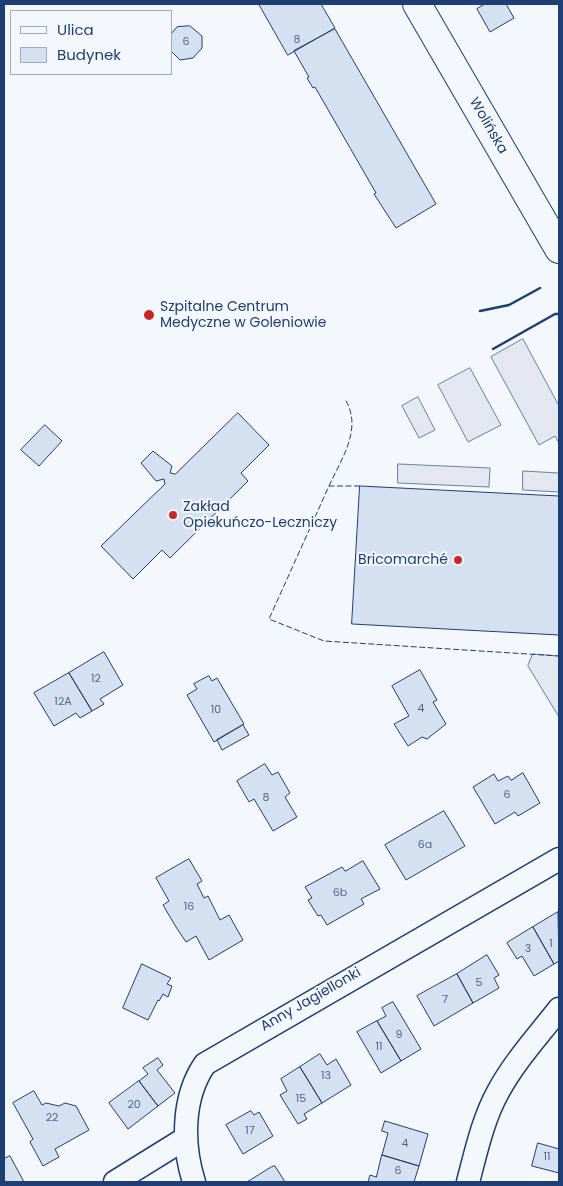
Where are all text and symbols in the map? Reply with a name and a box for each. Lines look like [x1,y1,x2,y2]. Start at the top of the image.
legend [10,10,172,75]
text: Ulica [57,19,94,40]
house number: 8 [294,33,300,47]
house number: 6 [183,35,189,49]
text: Budynek [57,44,121,65]
street label: Wolińska [465,95,511,157]
place label: Szpitalne Centrum Medyczne w Goleniowie [160,299,326,332]
marker: Szpitalne Centrum Medyczne w Goleniowie [142,308,156,322]
place label: Zakład Opiekuńczo-Leczniczy [183,499,337,532]
marker: Zakład Opiekuńczo-Leczniczy [167,509,179,521]
place label: Bricomarché [358,552,448,568]
marker: Bricomarché [452,554,464,566]
house number: 12 [91,672,101,686]
house number: 12A [54,695,72,709]
house number: 4 [418,702,424,716]
house number: 10 [211,703,221,717]
house number: 6 [504,788,510,802]
house number: 8 [263,791,269,805]
house number: 6a [418,838,432,852]
house number: 6b [333,886,347,900]
house number: 16 [184,900,194,914]
house number: 1 [549,937,553,951]
house number: 3 [525,942,531,956]
street label: Anny Jagiellonki [258,964,364,1036]
house number: 5 [476,976,482,990]
house number: 7 [442,993,448,1007]
house number: 9 [396,1028,402,1042]
house number: 11 [375,1040,383,1054]
house number: 13 [321,1069,331,1083]
house number: 15 [296,1092,306,1106]
house number: 20 [127,1098,141,1112]
house number: 22 [46,1111,58,1125]
house number: 17 [245,1124,255,1138]
house number: 4 [402,1137,408,1151]
house number: 11 [543,1150,551,1164]
house number: 6 [395,1164,401,1178]

